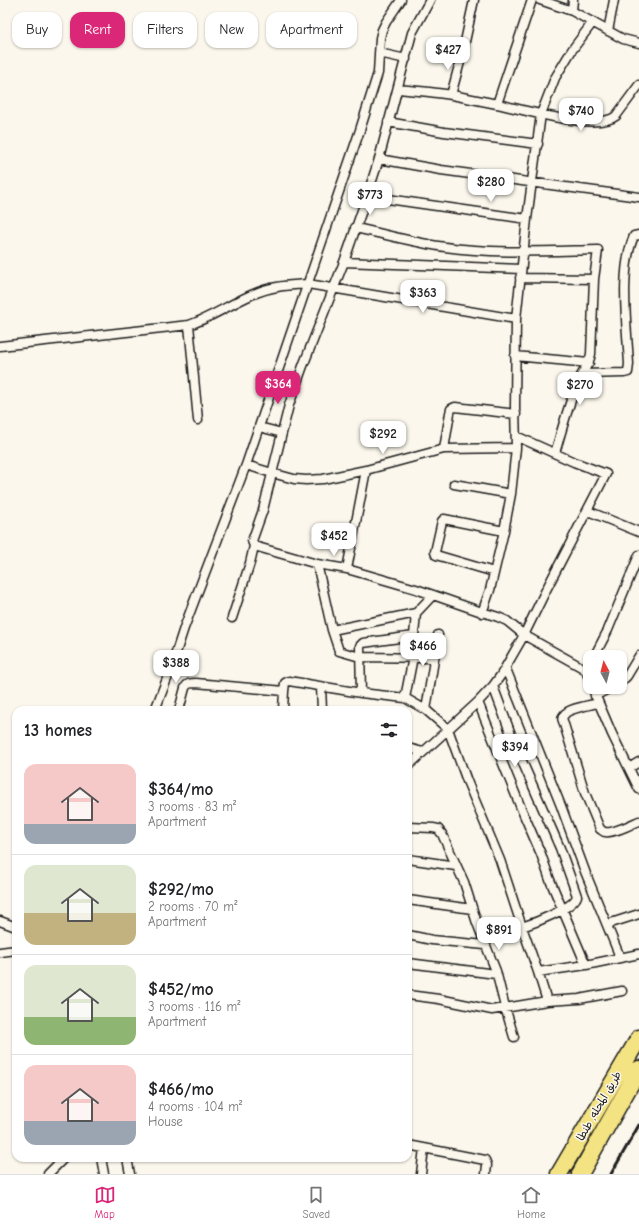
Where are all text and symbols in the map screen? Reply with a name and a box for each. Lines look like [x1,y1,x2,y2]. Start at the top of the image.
chip: Buy [12,12,62,48]
chip: Rent [70,12,125,48]
chip: Filters [133,12,197,48]
chip: New [205,12,258,48]
chip: Apartment [266,12,357,48]
pin: $427 [424,37,472,71]
text: $427 [435,42,461,57]
pin: $740 [557,98,605,132]
text: $740 [568,103,594,118]
pin: $280 [467,169,515,203]
text: $280 [477,174,505,189]
pin: $773 [346,182,394,216]
text: $773 [357,187,383,202]
pin: $363 [399,280,447,314]
text: $363 [409,285,437,300]
pin: $364 [254,371,302,405]
pin: $270 [556,372,604,406]
text: $364 [264,376,292,391]
text: $270 [566,377,594,392]
pin: $292 [359,421,407,455]
text: $292 [369,426,397,441]
pin: $452 [310,523,358,557]
text: $452 [320,528,348,543]
pin: $466 [399,633,447,667]
text: $466 [409,638,437,653]
pin: $388 [152,650,200,684]
north arrow [583,650,627,694]
map controls [583,650,627,694]
text: $388 [162,655,190,670]
icon: filters [378,719,400,741]
text: 13 homes [24,721,92,740]
pin: $394 [491,734,539,768]
text: $394 [501,739,529,754]
icon: home [56,780,104,828]
text: $364/mo [148,780,213,799]
text: 3 rooms · 83 m² [148,799,236,814]
text: Apartment [148,814,206,829]
text: $292/mo [148,880,214,899]
icon: home [56,881,104,929]
text: 2 rooms · 70 m² [148,899,237,914]
text: Apartment [148,914,206,929]
pin: $891 [475,917,523,951]
text: $891 [486,922,512,937]
text: $452/mo [148,980,213,999]
icon: home [56,981,104,1029]
text: 3 rooms · 116 m² [148,999,240,1014]
text: Apartment [148,1014,206,1029]
street label: طريق المحله, طنطا [574,1069,624,1143]
text: $466/mo [148,1080,214,1099]
icon: home [56,1081,104,1129]
text: 4 rooms · 104 m² [148,1099,242,1114]
text: House [148,1114,183,1129]
tab: Map [94,1184,116,1221]
tab: Saved [303,1184,330,1221]
tab: Home [517,1184,545,1221]

